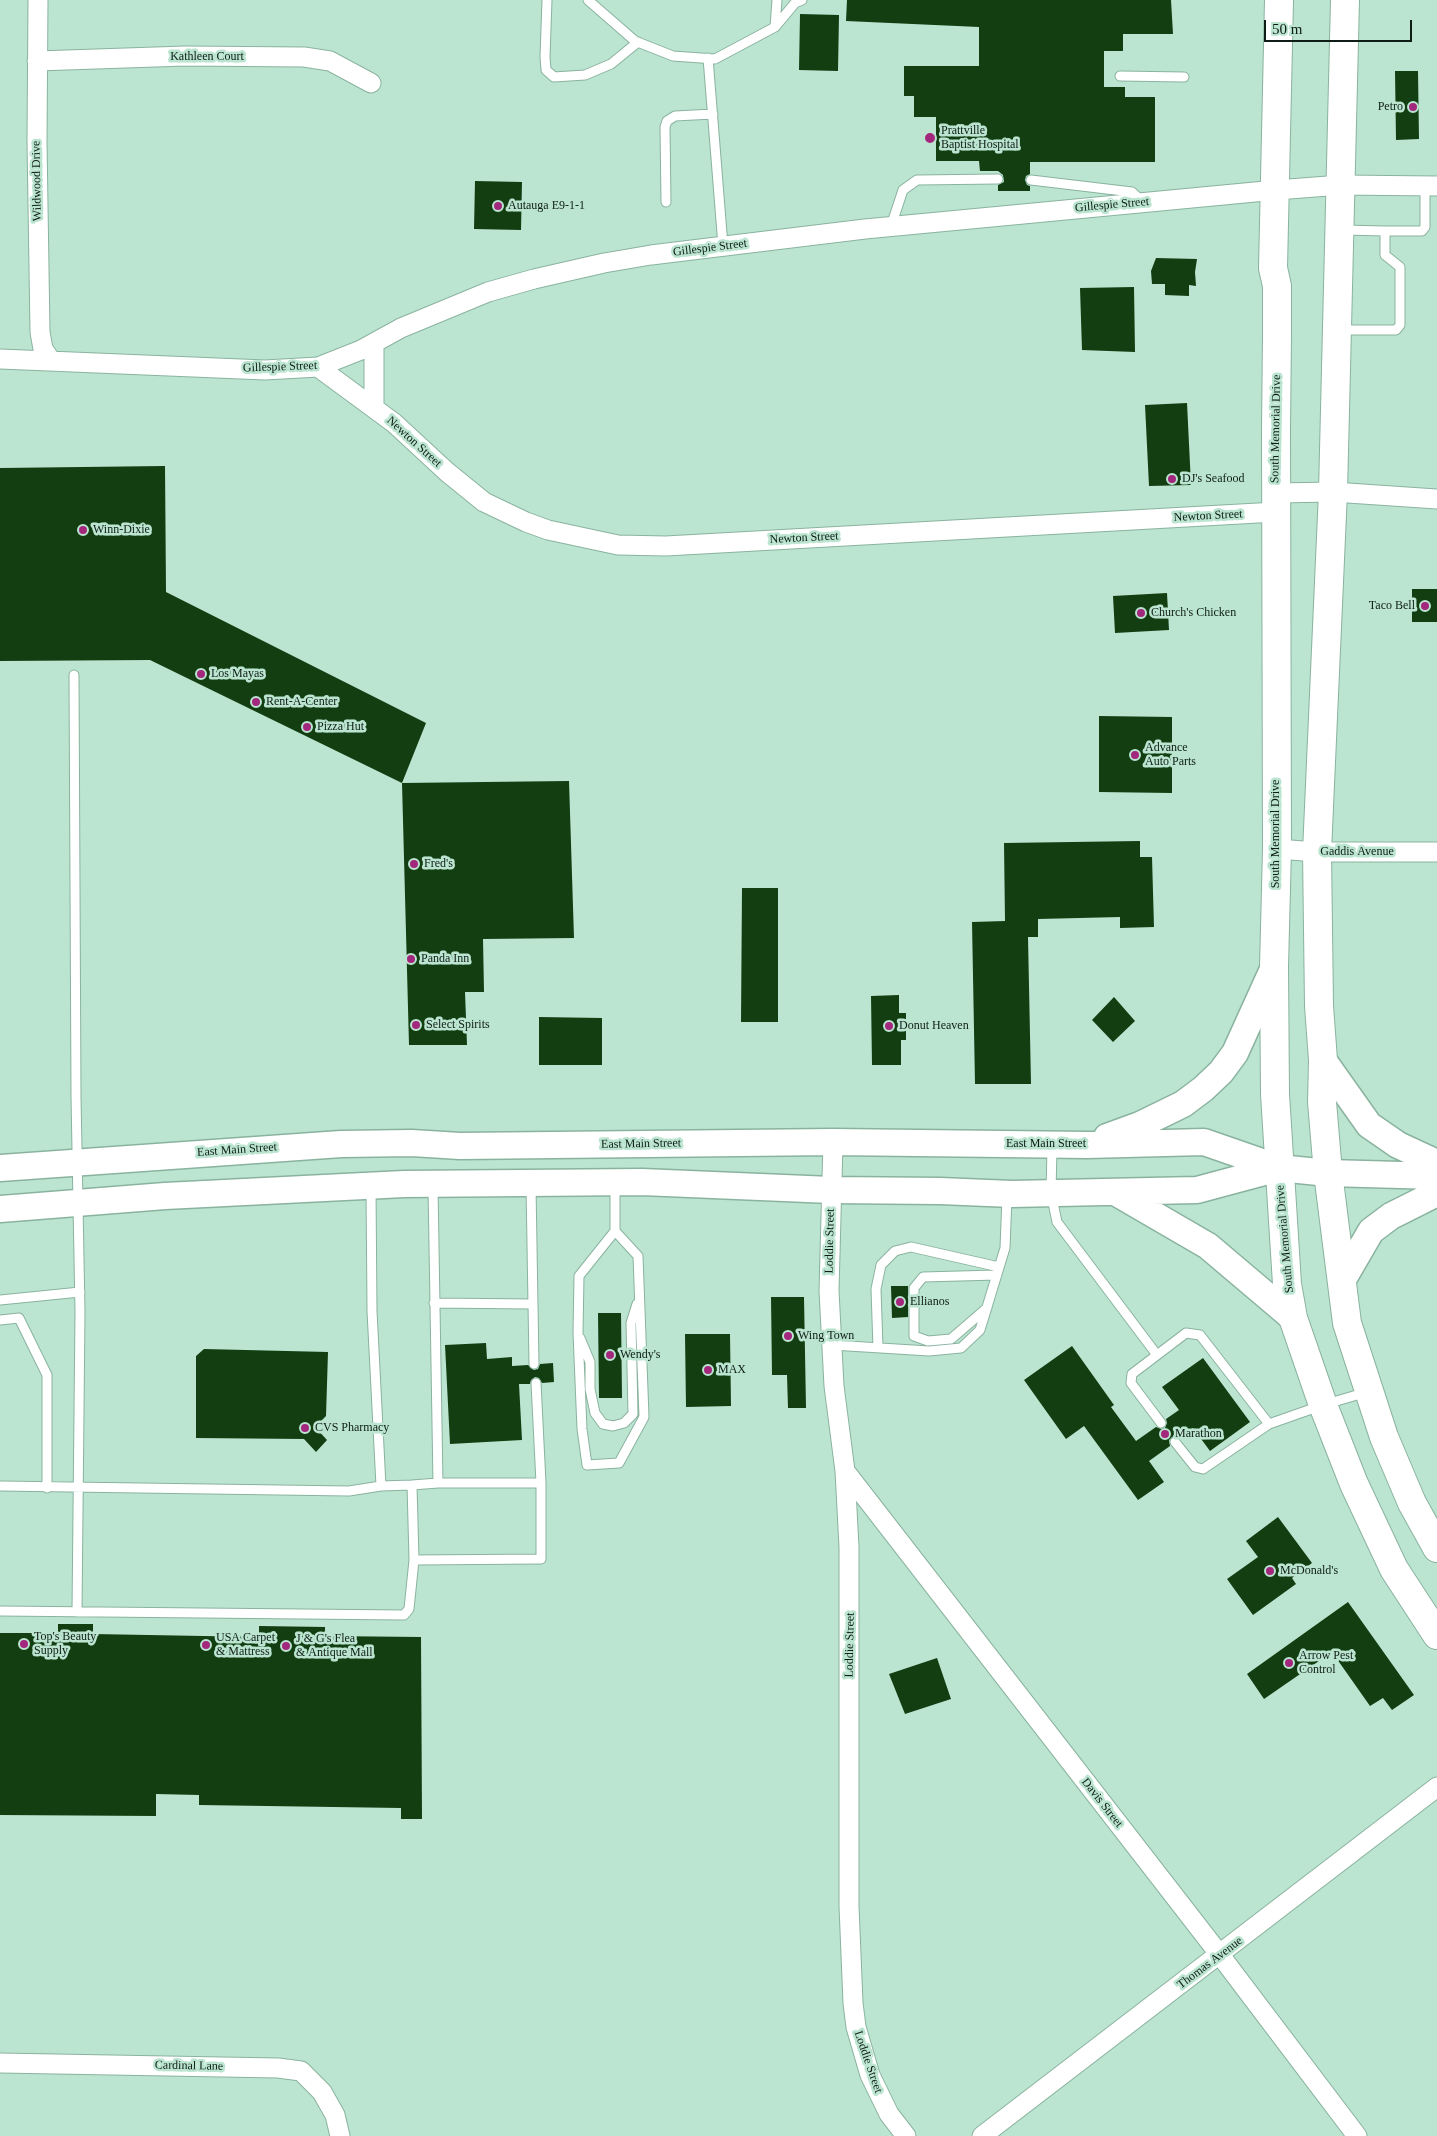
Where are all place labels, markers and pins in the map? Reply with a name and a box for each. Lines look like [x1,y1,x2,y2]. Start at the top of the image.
place label: Petro [1378,100,1403,114]
marker: Petro [1407,101,1419,113]
place label: Prattville Baptist Hospital [941,124,1019,152]
marker: Prattville Baptist Hospital [923,131,937,145]
place label: Autauga E9-1-1 [508,199,585,213]
marker: Autauga E9-1-1 [492,200,504,212]
place label: DJ's Seafood [1182,472,1244,486]
marker: DJ's Seafood [1166,473,1178,485]
place label: Winn-Dixie [93,523,150,537]
marker: Winn-Dixie [77,524,89,536]
place label: Taco Bell [1369,599,1415,613]
marker: Taco Bell [1419,600,1431,612]
place label: Church's Chicken [1151,606,1236,620]
marker: Church's Chicken [1135,607,1147,619]
place label: Los Mayas [211,667,264,681]
marker: Los Mayas [195,668,207,680]
place label: Rent-A-Center [266,695,337,709]
marker: Rent-A-Center [250,696,262,708]
place label: Pizza Hut [317,720,364,734]
marker: Pizza Hut [301,721,313,733]
place label: Advance Auto Parts [1145,741,1196,769]
marker: Advance Auto Parts [1129,749,1141,761]
place label: Fred's [424,857,453,871]
marker: Fred's [408,858,420,870]
place label: Panda Inn [421,952,469,966]
marker: Panda Inn [405,953,417,965]
place label: Select Spirits [426,1018,490,1032]
marker: Select Spirits [410,1019,422,1031]
place label: Donut Heaven [899,1019,969,1033]
marker: Donut Heaven [883,1020,895,1032]
place label: Ellianos [910,1295,949,1309]
marker: Ellianos [894,1296,906,1308]
place label: Wing Town [798,1329,854,1343]
marker: Wing Town [782,1330,794,1342]
place label: Wendy's [620,1348,661,1362]
marker: Wendy's [604,1349,616,1361]
place label: MAX [718,1363,746,1377]
marker: MAX [702,1364,714,1376]
place label: CVS Pharmacy [315,1421,389,1435]
marker: CVS Pharmacy [299,1422,311,1434]
place label: Marathon [1175,1427,1222,1441]
marker: Marathon [1159,1428,1171,1440]
place label: McDonald's [1280,1564,1338,1578]
marker: McDonald's [1264,1565,1276,1577]
place label: Top's Beauty Supply [34,1630,96,1658]
place label: USA Carpet & Mattress [216,1631,275,1659]
place label: J & G's Flea & Antique Mall [296,1632,373,1660]
marker: Top's Beauty Supply [18,1638,30,1650]
marker: USA Carpet & Mattress [200,1639,212,1651]
marker: J & G's Flea & Antique Mall [280,1640,292,1652]
place label: Arrow Pest Control [1299,1649,1353,1677]
marker: Arrow Pest Control [1283,1657,1295,1669]

